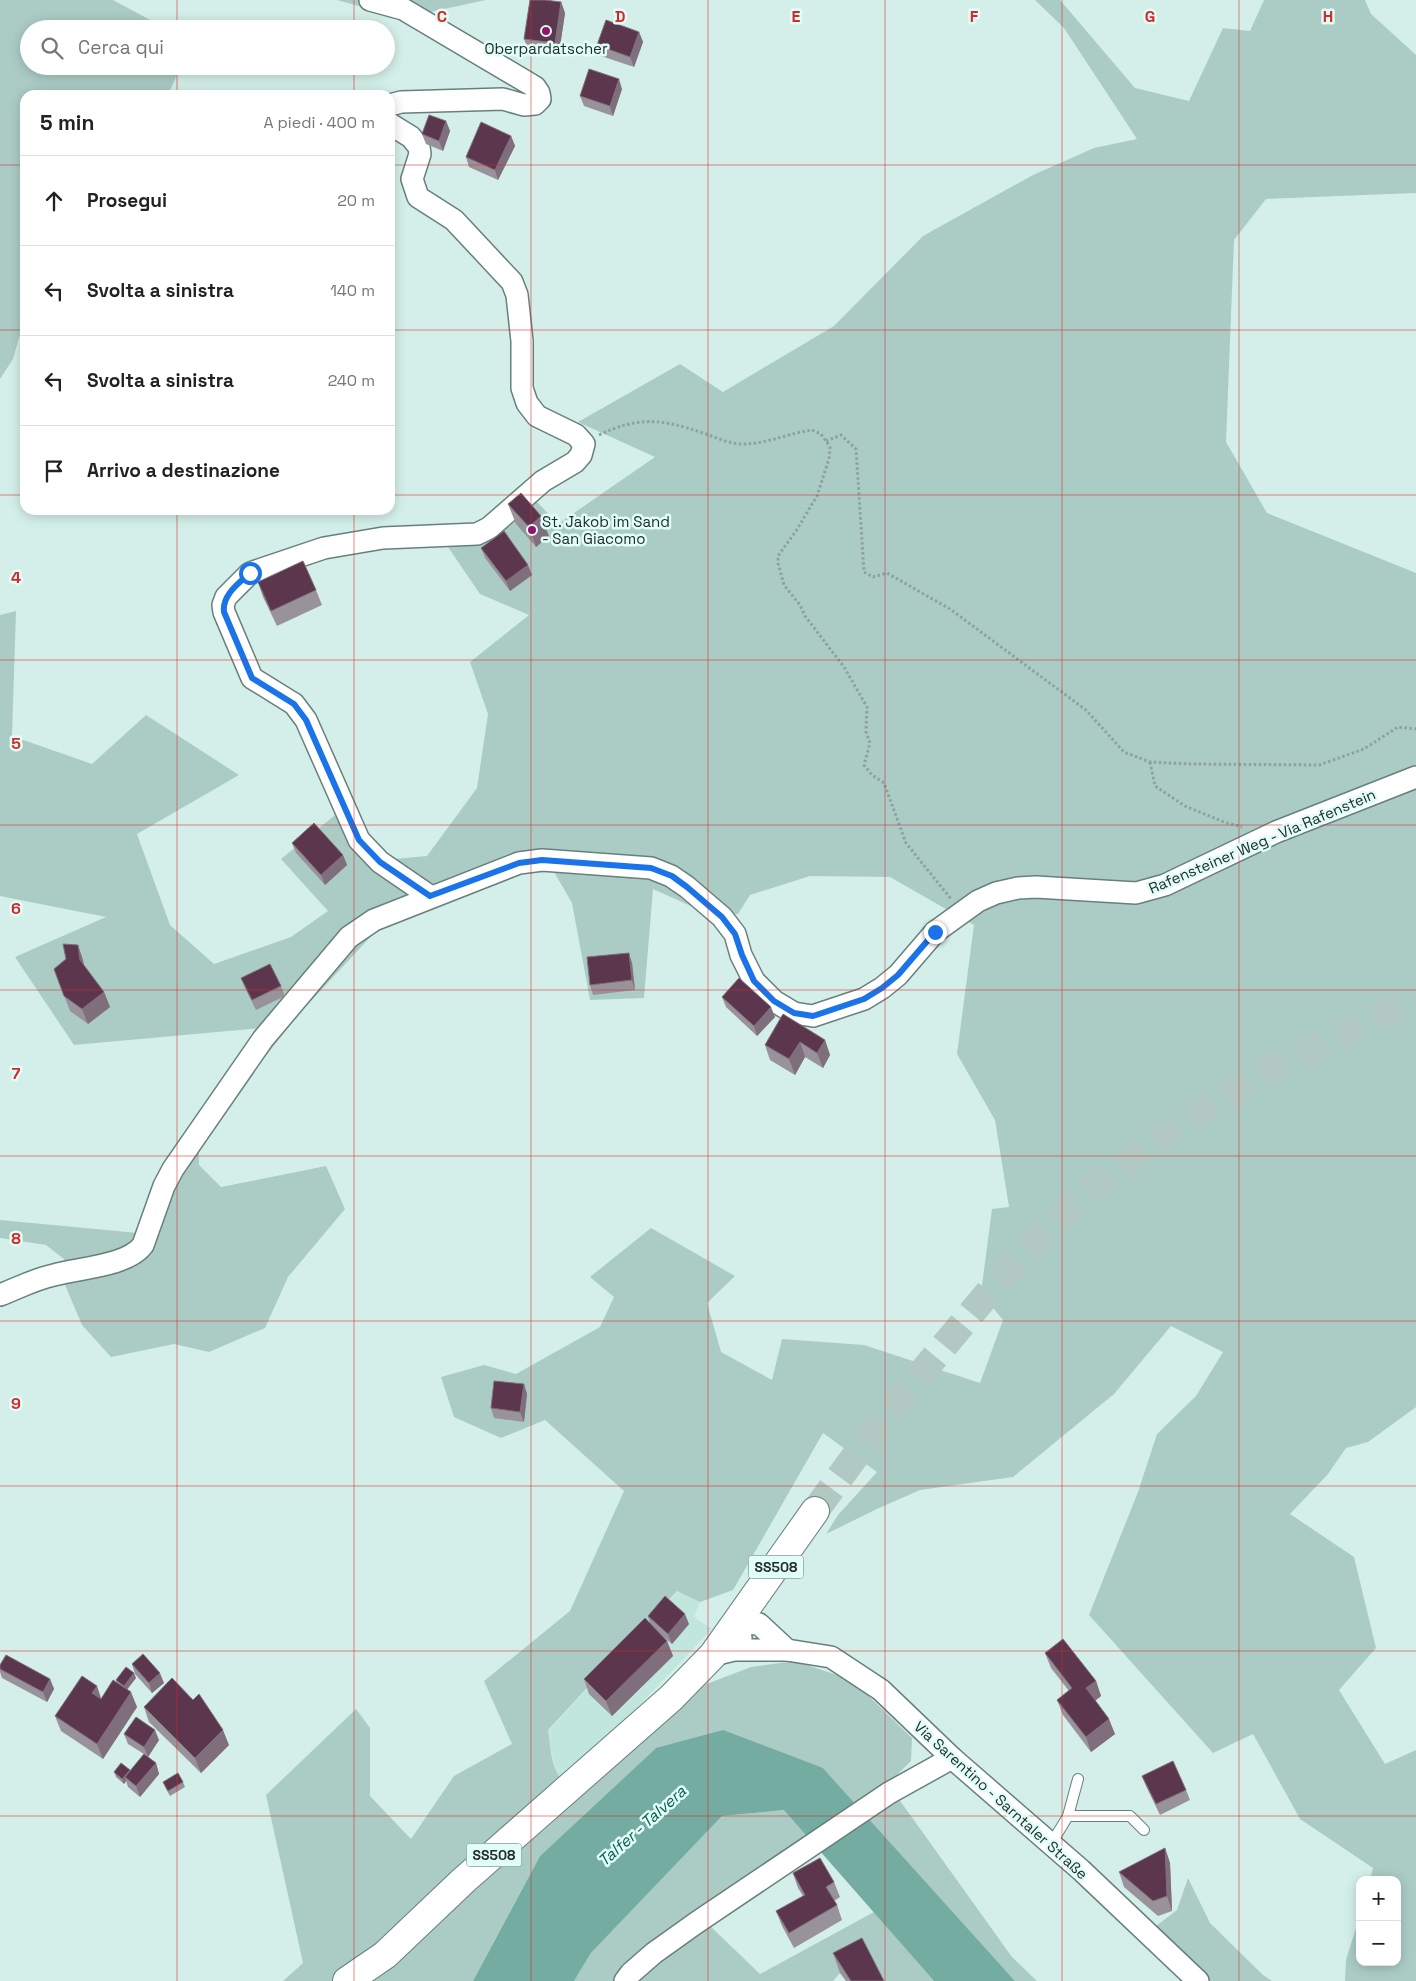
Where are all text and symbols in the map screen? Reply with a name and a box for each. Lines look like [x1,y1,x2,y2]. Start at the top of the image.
text: C [437,6,447,27]
text: D [615,6,625,27]
text: E [792,6,801,27]
text: F [970,6,979,27]
text: G [1145,6,1155,27]
text: H [1323,6,1333,27]
search box [20,20,395,75]
marker: Oberpardatscher [540,25,552,37]
icon: search [38,34,66,62]
text: Cerca qui [78,35,164,60]
place label: Oberpardatscher [484,39,608,58]
text: 5 min [40,109,94,136]
text: A piedi · 400 m [264,112,375,133]
icon: ahead [40,187,68,215]
text: Prosegui [87,188,167,213]
text: 20 m [337,190,375,211]
icon: left [40,277,68,305]
text: Svolta a sinistra [87,278,234,303]
text: 140 m [330,280,375,301]
icon: left [40,367,68,395]
text: Svolta a sinistra [87,368,234,393]
text: 240 m [328,370,375,391]
icon: arrive [40,457,68,485]
text: Arrivo a destinazione [87,458,280,483]
place label: St. Jakob im Sand - San Giacomo [542,512,670,548]
marker: St. Jakob im Sand - San Giacomo [526,524,538,536]
route start [239,562,262,585]
text: 4 [11,567,21,588]
text: 5 [11,733,21,754]
street label: Rafensteiner Weg - Via Rafenstein [1146,784,1378,898]
text: 6 [11,898,21,919]
route end [924,921,947,944]
text: 7 [12,1063,21,1084]
text: 8 [11,1228,21,1249]
text: 9 [11,1393,21,1414]
road number: SS508 [748,1555,804,1578]
street label: Via Sarentino - Sarntaler Straße [910,1717,1092,1883]
water label: Talfer - Talvera [594,1780,691,1871]
road number: SS508 [466,1844,522,1866]
map controls [1356,1876,1401,1966]
button: + [1356,1876,1401,1921]
button: − [1356,1921,1401,1966]

